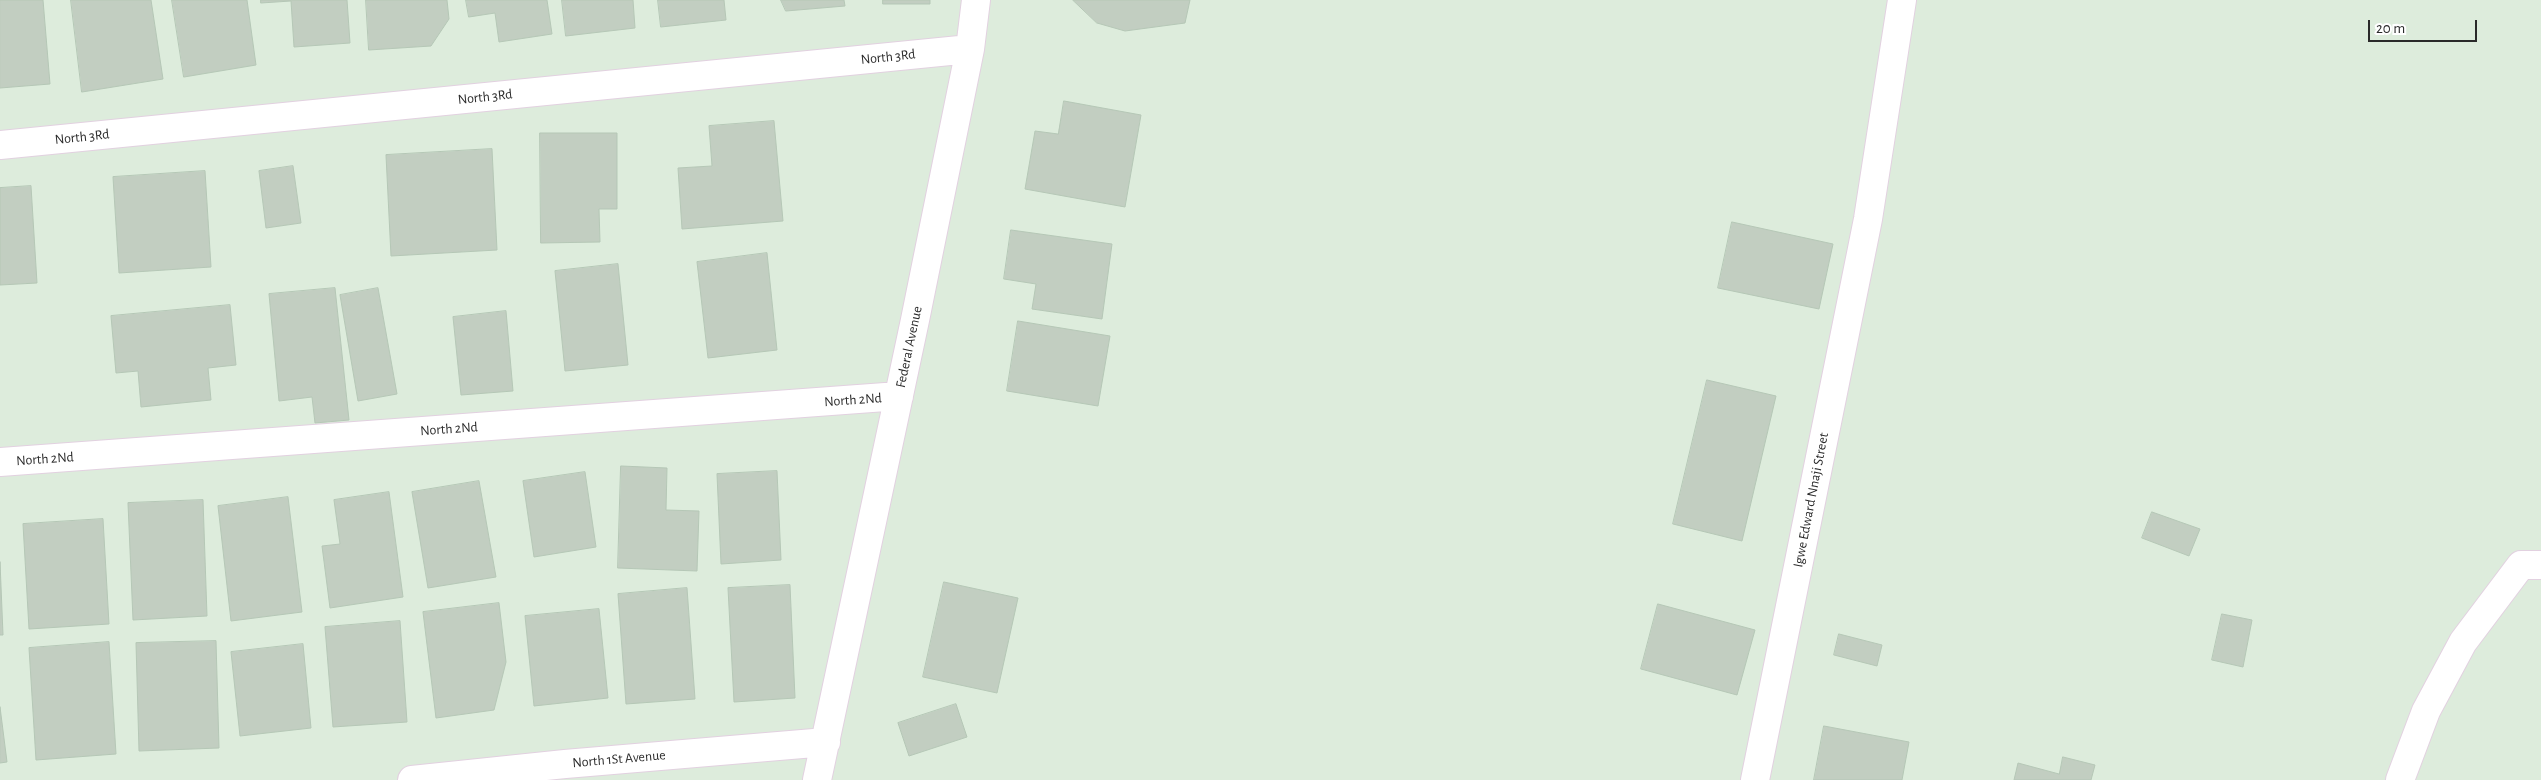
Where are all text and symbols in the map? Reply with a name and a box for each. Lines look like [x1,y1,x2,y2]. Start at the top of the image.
scale bar [2371,10,2480,42]
text: 20 m [2376,21,2405,36]
street label: North 3Rd [860,46,916,68]
street label: North 3Rd [457,86,513,108]
street label: North 3Rd [54,126,110,148]
street label: Federal Avenue [892,305,926,389]
street label: North 2Nd [824,390,882,410]
street label: North 2Nd [420,419,478,439]
street label: Igwe Edward Nnaji Street [1790,431,1832,569]
street label: North 2Nd [16,449,74,469]
street label: North 1St Avenue [572,747,666,771]

